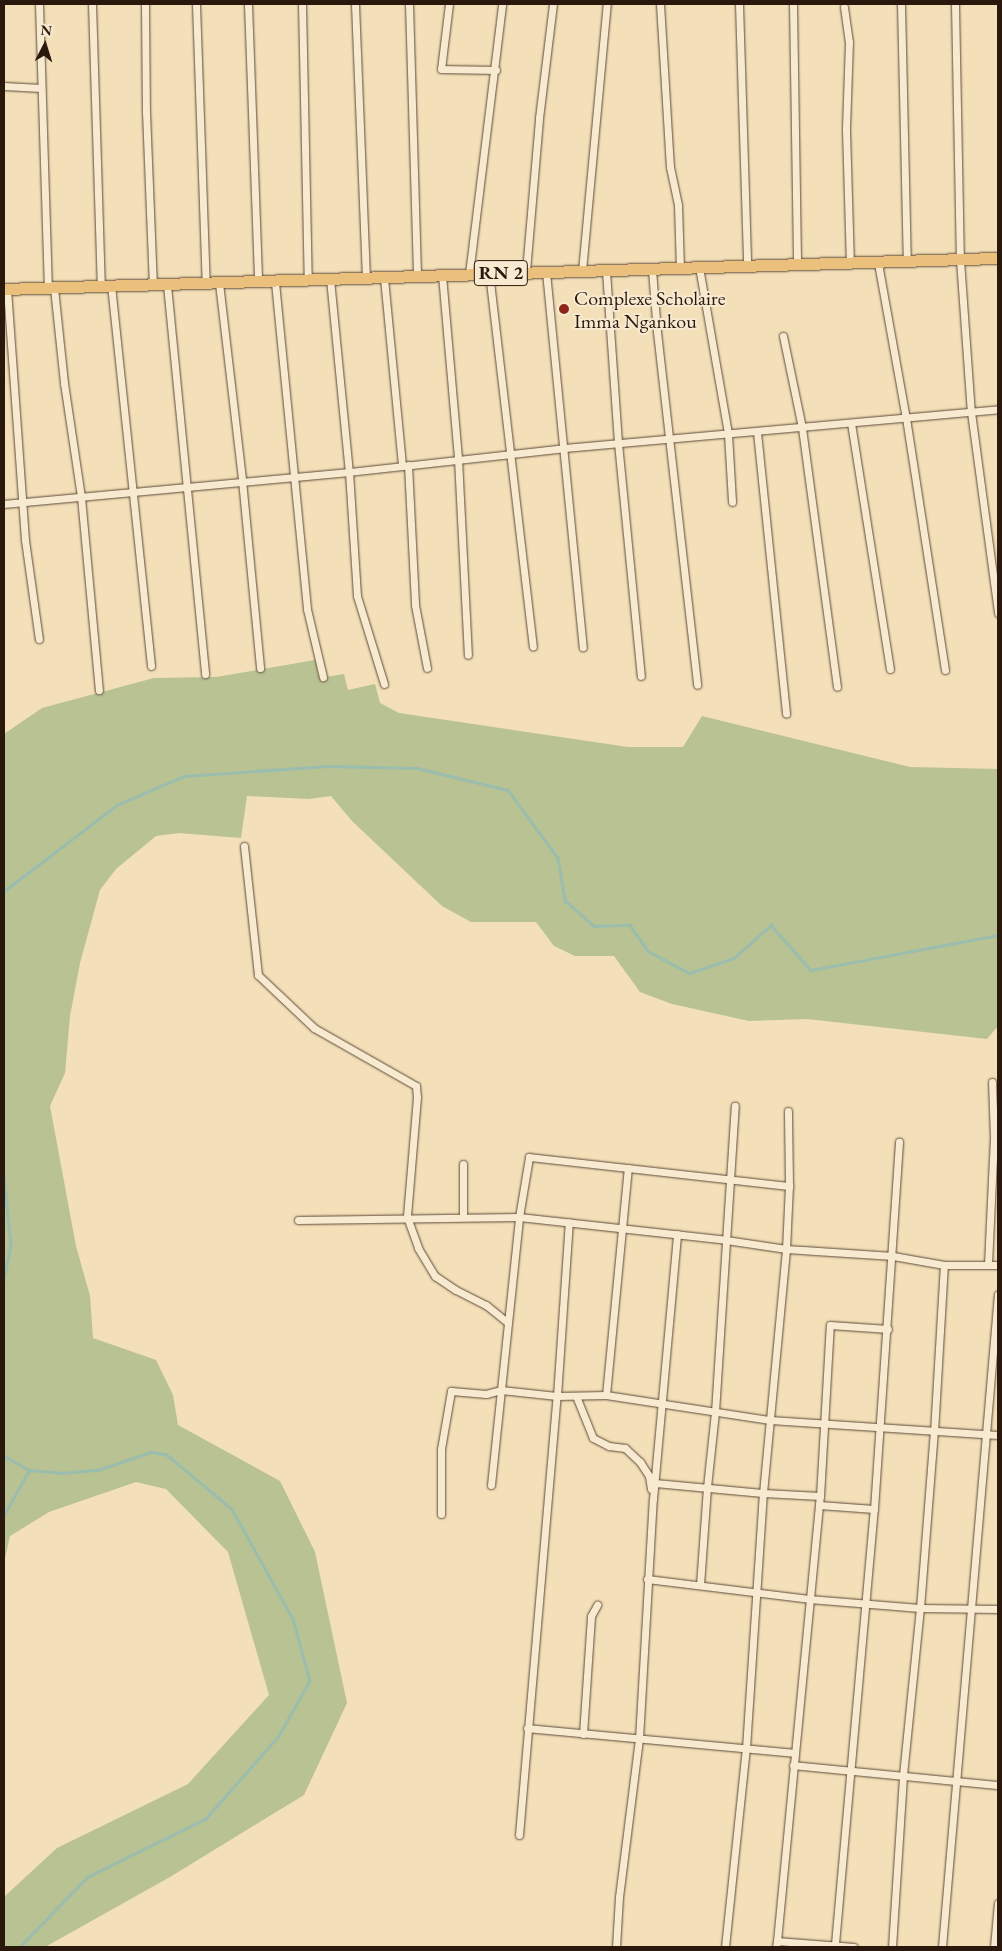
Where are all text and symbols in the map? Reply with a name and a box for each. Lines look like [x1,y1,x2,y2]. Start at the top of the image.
north arrow [20,20,70,70]
text: N [40,21,53,40]
road number: RN 2 [474,256,528,290]
place label: Complexe Scholaire Imma Ngankou [574,286,725,333]
marker: Complexe Scholaire Imma Ngankou [558,303,570,315]

